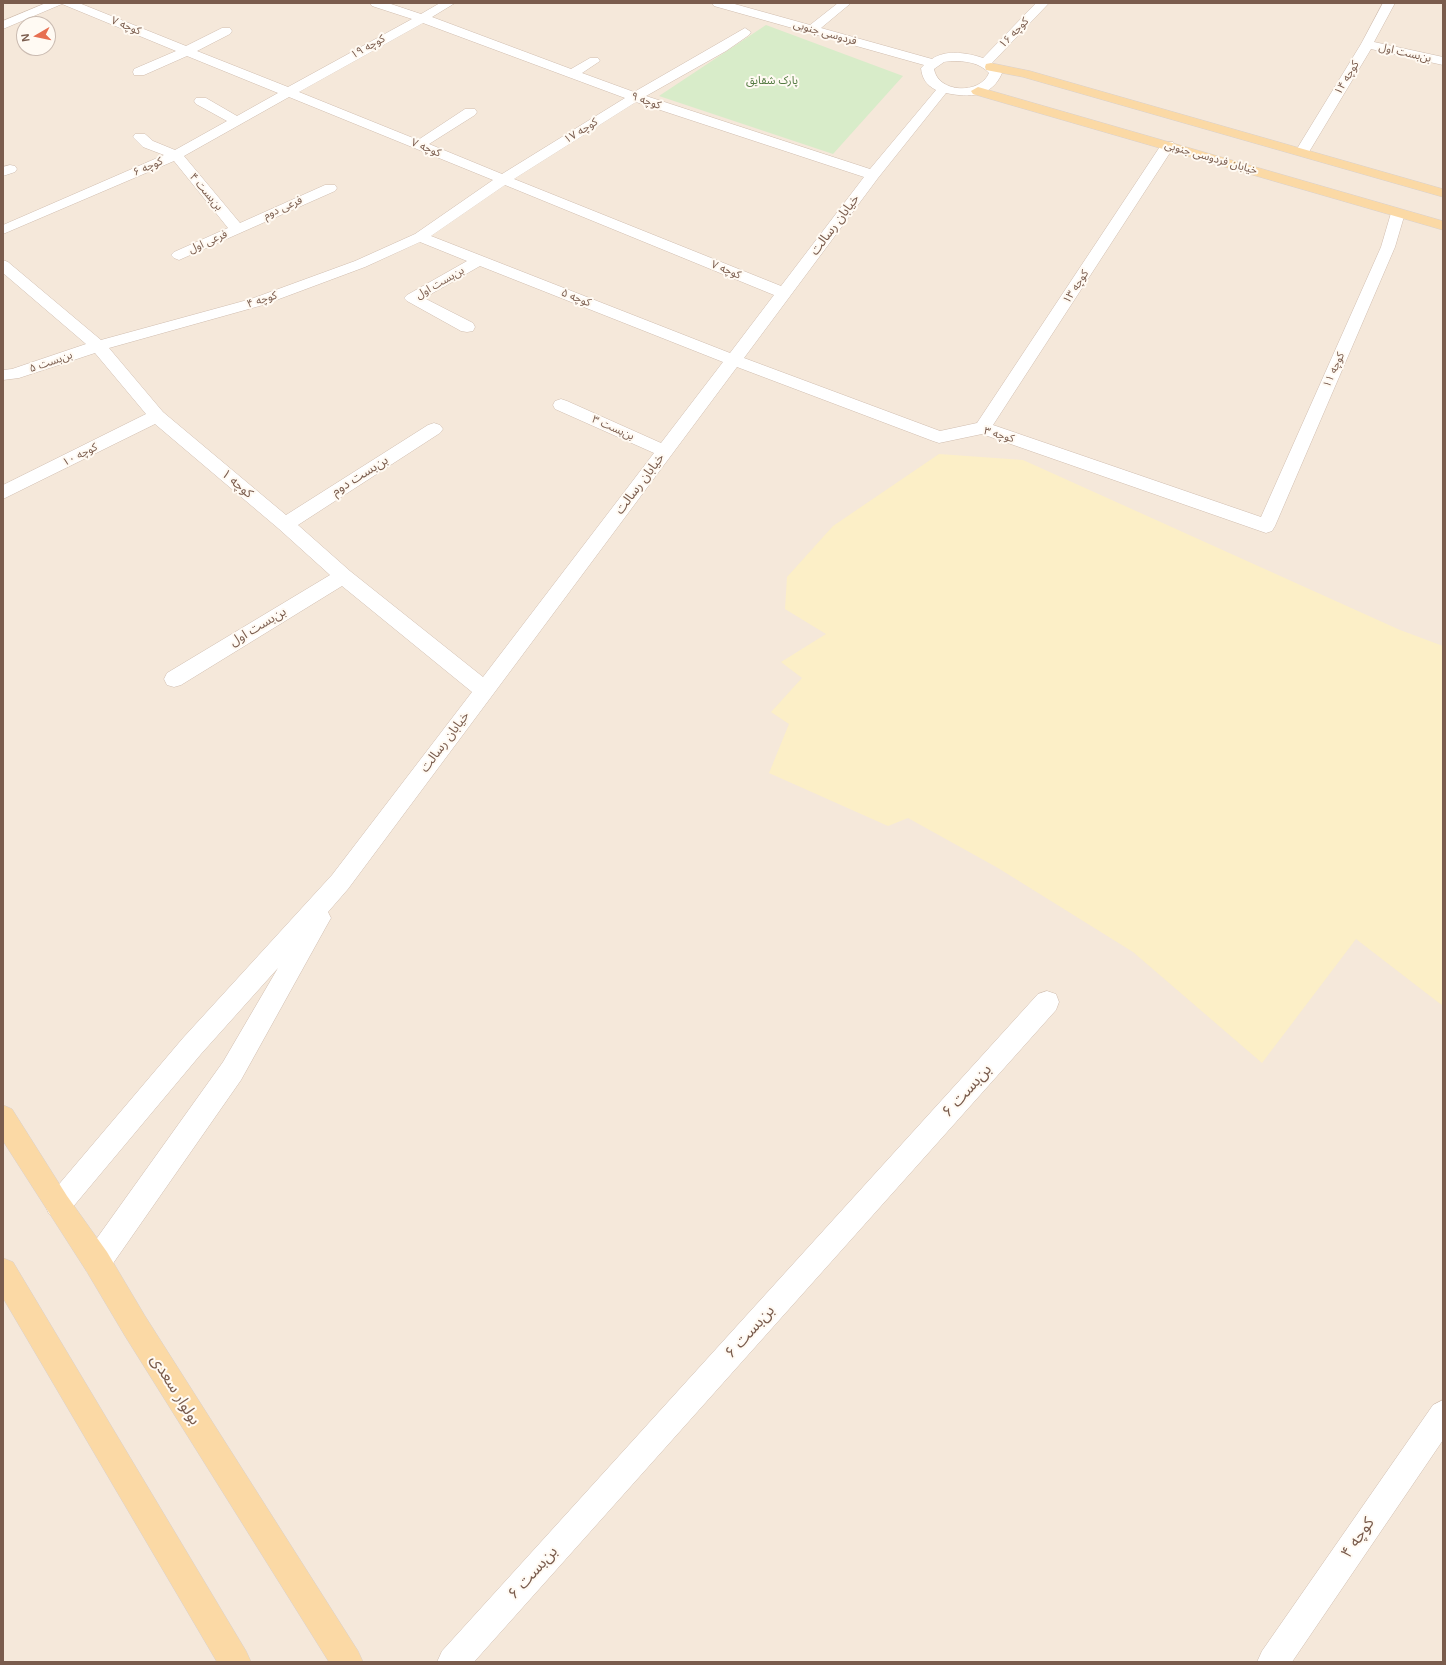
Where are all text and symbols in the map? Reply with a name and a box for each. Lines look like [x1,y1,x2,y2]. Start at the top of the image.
street label: کوچه ۷ [109,14,143,38]
street label: کوچه ۱۶ [996,15,1032,51]
north arrow [16,16,56,56]
street label: فردوسی جنوبی [792,18,858,48]
street label: کوچه ۱۹ [349,32,387,62]
text: N [19,33,32,43]
street label: بن‌بست اول [1377,41,1433,65]
street label: کوچه ۱۴ [1332,59,1362,97]
park label: پارک شقایق [746,74,798,88]
street label: کوچه ۹ [629,90,663,112]
street label: کوچه ۱۷ [562,116,600,146]
street label: کوچه ۷ [409,136,443,160]
street label: خیابان فردوسی جنوبی [1163,138,1259,178]
street label: کوچه ۶ [131,155,165,179]
street label: بن‌بست ۴ [187,171,225,213]
street label: خیابان رسالت [807,192,863,258]
street label: فرعی دوم [262,194,304,222]
street label: فرعی اول [187,228,229,256]
street label: کوچه ۷ [709,258,743,282]
street label: بن‌بست اول [414,264,466,302]
street label: کوچه ۱۳ [1060,268,1092,306]
street label: کوچه ۵ [559,286,593,310]
street label: کوچه ۴ [245,289,279,311]
street label: بن‌بست ۵ [28,348,74,376]
street label: کوچه ۱۱ [1320,350,1348,390]
street label: بن‌بست ۳ [590,413,636,443]
street label: کوچه ۳ [982,424,1016,446]
street label: کوچه ۱۰ [60,441,100,469]
street label: خیابان رسالت [612,451,668,517]
street label: بن‌بست دوم [329,453,391,499]
street label: کوچه ۱ [218,466,256,502]
street label: بن‌بست اول [227,604,289,650]
street label: خیابان رسالت [417,709,473,775]
street label: بن‌بست ۶ [938,1060,996,1122]
street label: بن‌بست ۶ [721,1301,779,1363]
street label: بولوار سعدی [146,1351,204,1429]
street label: کوچه ۴ [1337,1514,1379,1562]
street label: بن‌بست ۶ [504,1542,562,1604]

